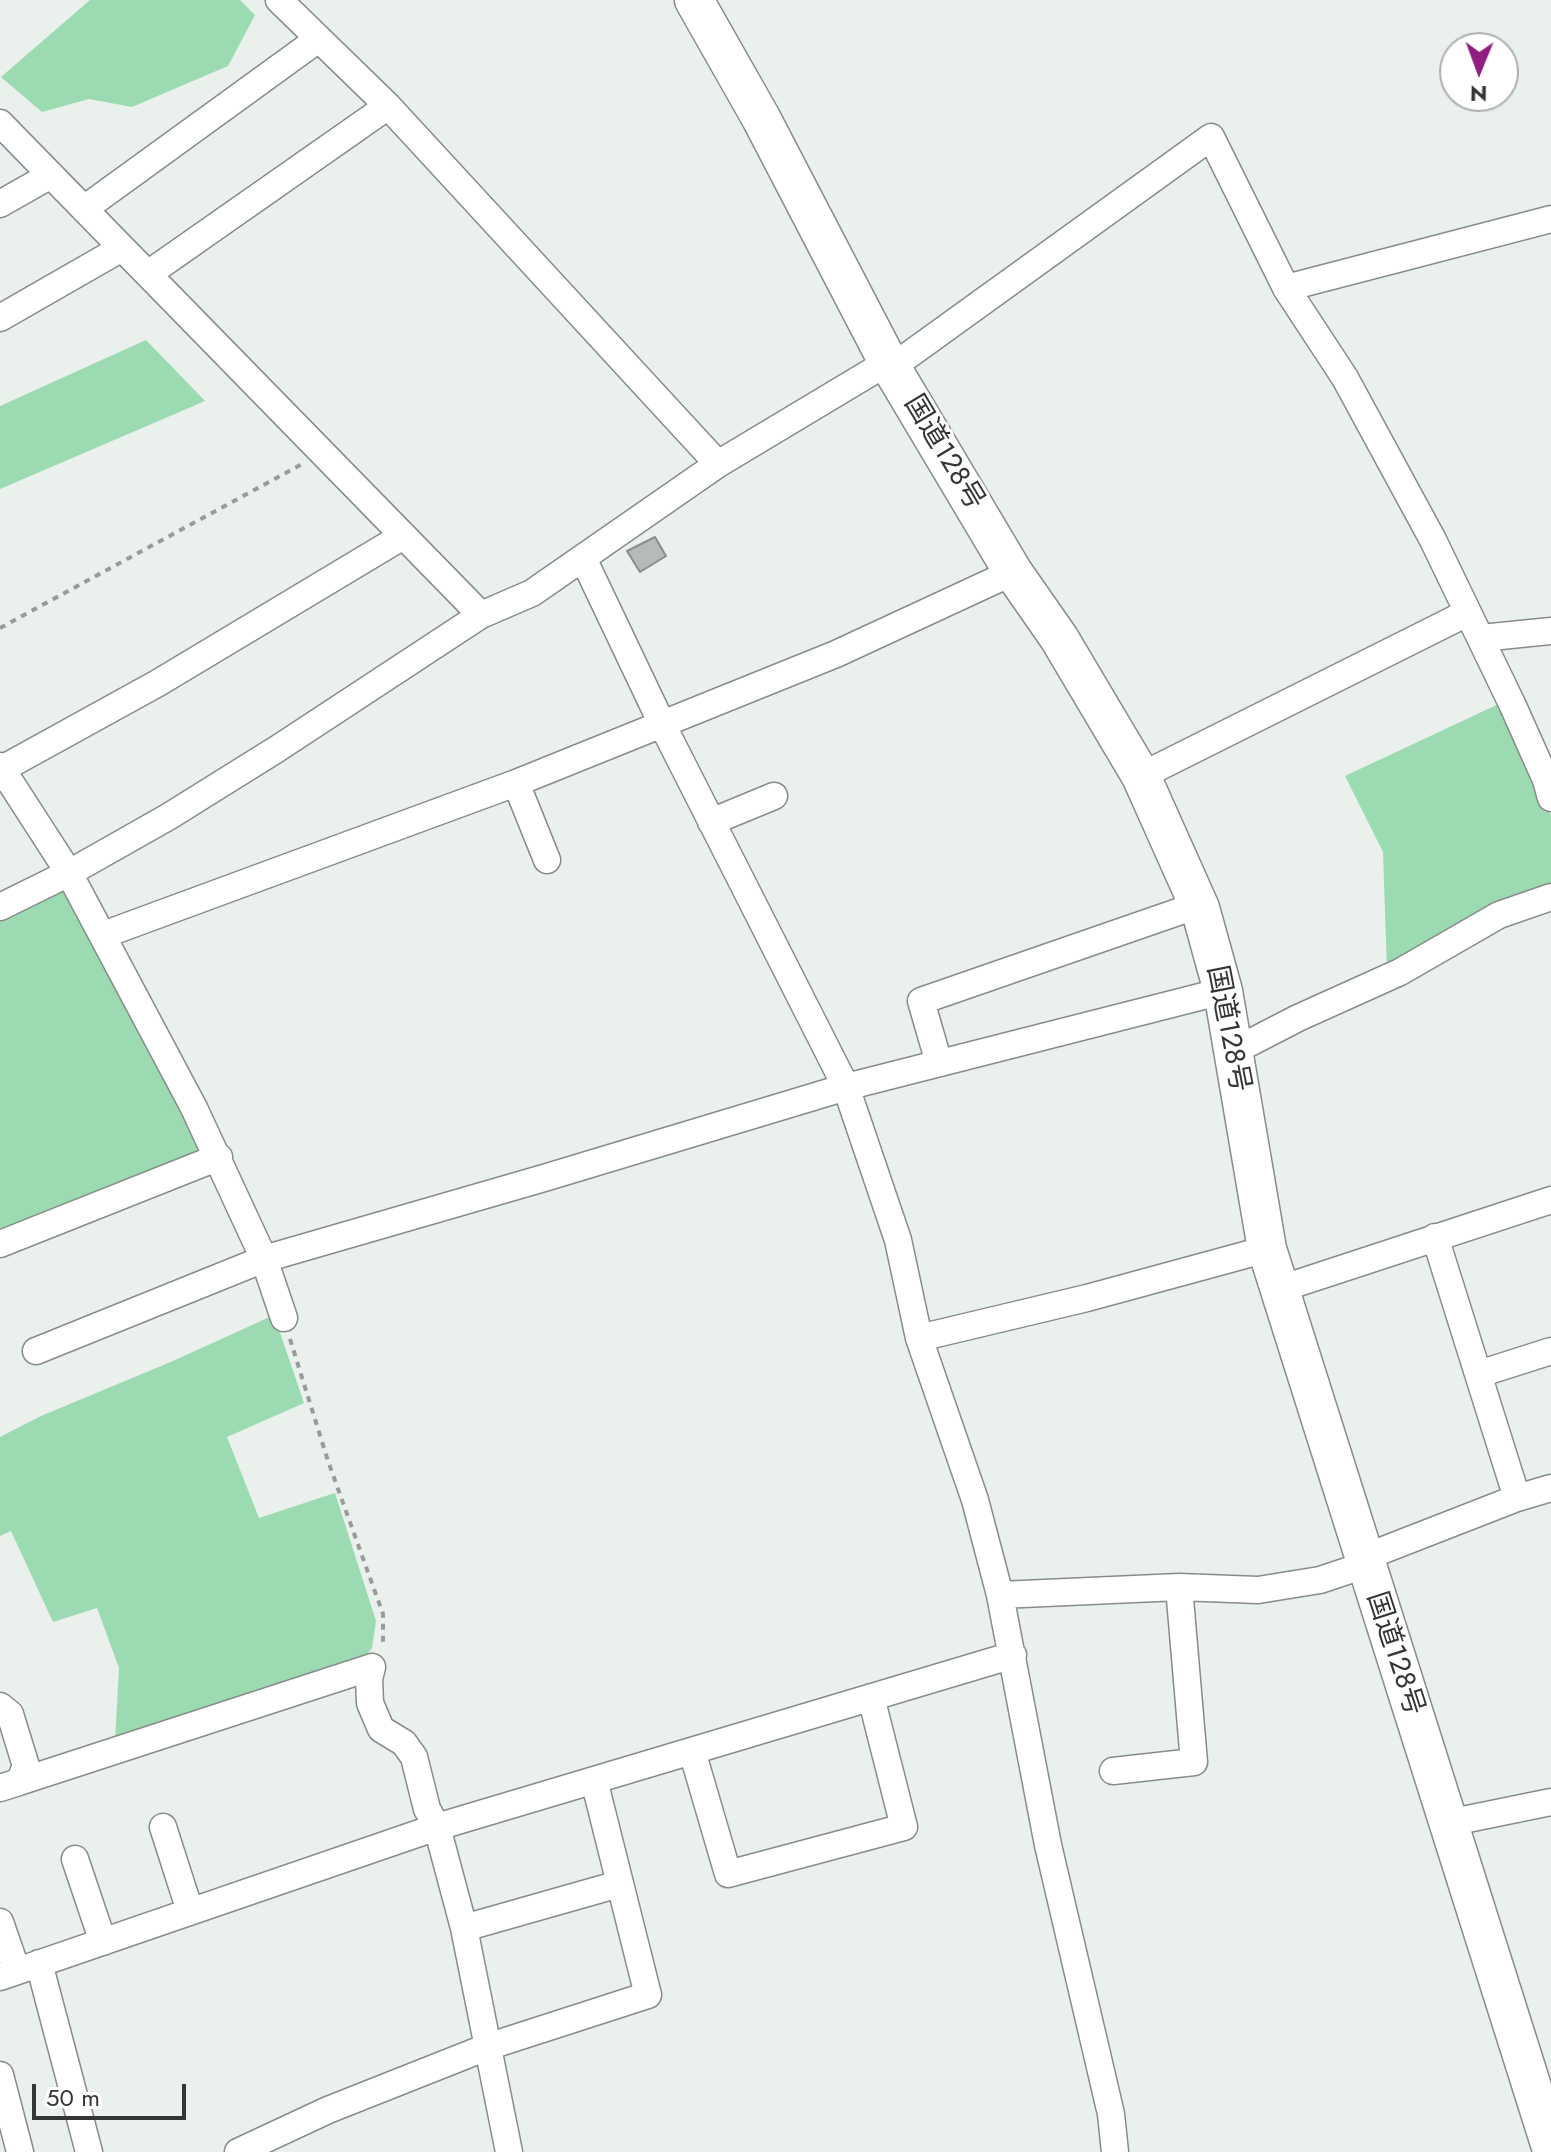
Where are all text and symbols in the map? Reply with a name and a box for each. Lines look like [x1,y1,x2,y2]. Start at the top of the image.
north arrow [1439,32,1519,112]
text: N [1470,78,1488,110]
street label: 国道128号 [896,390,990,516]
street label: 国道128号 [1198,963,1256,1095]
street label: 国道128号 [1358,1588,1430,1720]
scale bar [36,2068,190,2118]
text: 50 m [46,2080,100,2115]

